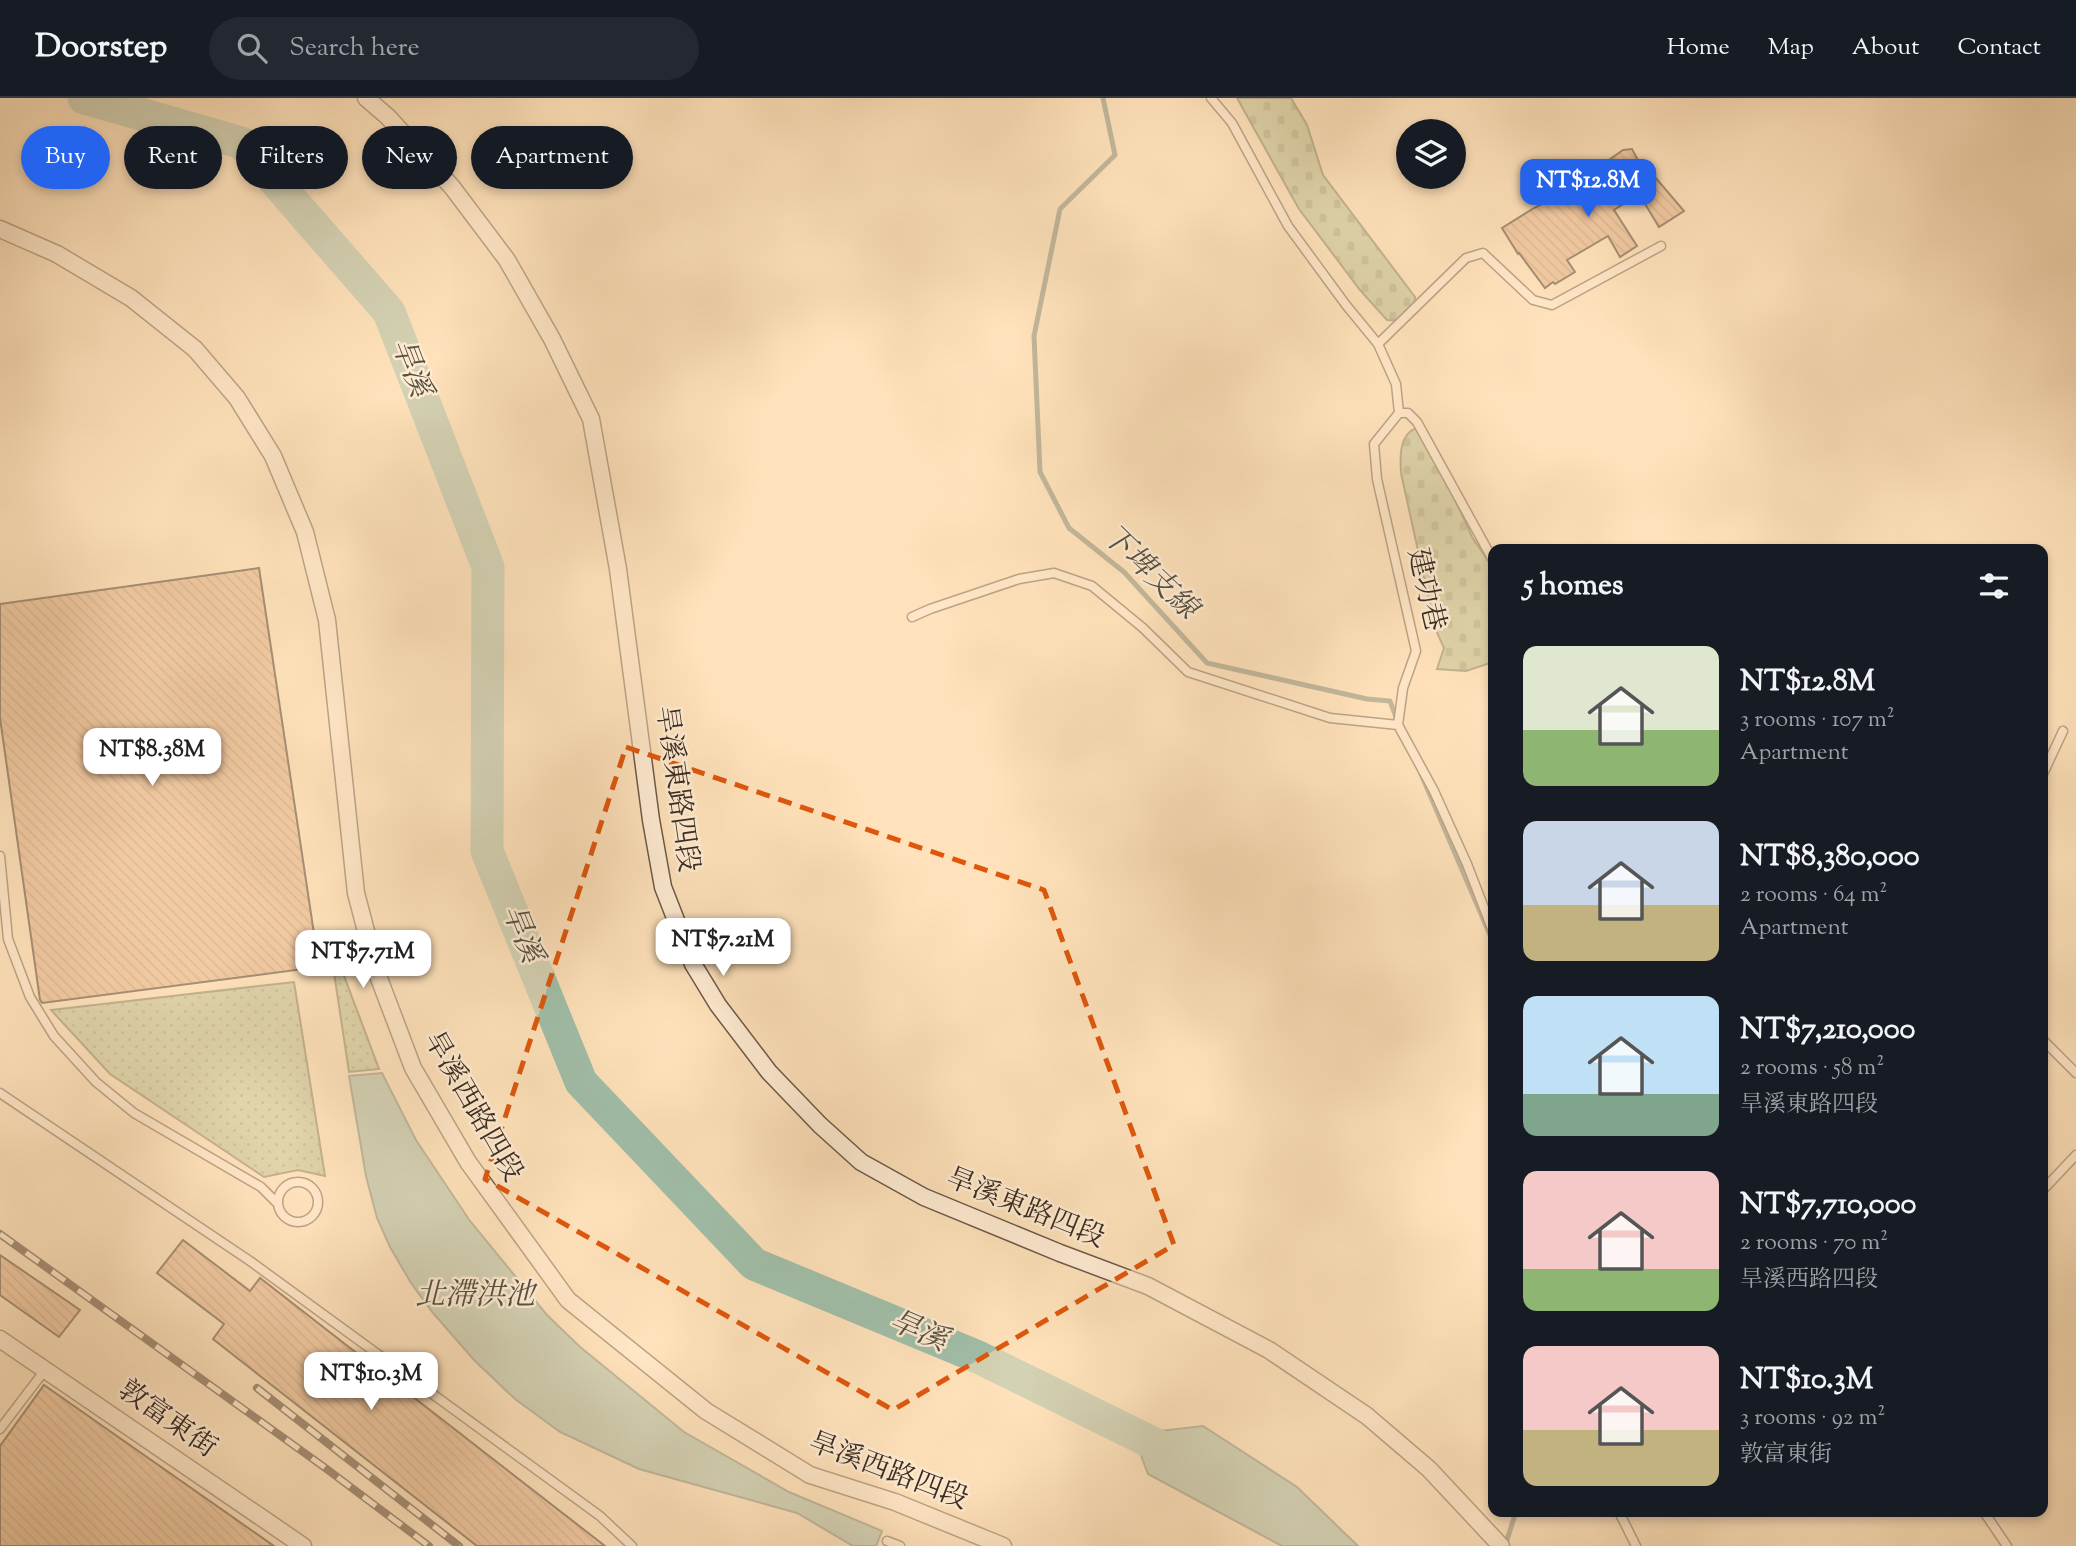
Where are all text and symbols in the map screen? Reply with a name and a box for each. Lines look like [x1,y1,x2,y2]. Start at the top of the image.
search box [209,17,699,80]
text: Doorstep [35,24,167,72]
icon: search [233,29,271,67]
text: Search here [289,30,420,67]
text: Home [1667,31,1730,65]
text: Map [1768,31,1814,65]
text: About [1852,31,1919,65]
text: Contact [1957,31,2041,65]
map controls [1396,119,1466,189]
button: layers [1396,119,1466,189]
chip: Buy [21,126,110,189]
chip: Rent [124,126,222,189]
chip: Filters [236,126,348,189]
chip: New [362,126,457,189]
chip: Apartment [471,126,633,189]
pin: NT$12.8M [1516,159,1660,219]
text: NT$12.8M [1536,165,1640,198]
water label: 旱溪 [379,332,442,407]
water label: 下埤支線 [1091,516,1209,632]
street label: 建功巷 [1396,545,1454,635]
text: 5 homes [1523,565,1624,608]
icon: filters [1975,567,2013,605]
text: NT$12.8M [1740,661,1875,704]
icon: home [1579,674,1663,758]
street label: 旱溪東路四段 [645,703,707,875]
text: 3 rooms · 107 m² [1740,704,1895,737]
pin: NT$8.38M [80,728,224,788]
text: NT$8.38M [99,734,205,767]
text: Apartment [1740,737,1849,770]
text: NT$8,380,000 [1740,836,1920,879]
icon: home [1579,849,1663,933]
text: 2 rooms · 64 m² [1740,879,1887,912]
water label: 旱溪 [490,898,553,973]
text: Apartment [1740,912,1849,945]
pin: NT$7.21M [651,918,795,978]
text: NT$7.21M [672,924,774,957]
pin: NT$7.71M [291,930,435,990]
text: NT$7.71M [311,936,415,969]
text: NT$7,210,000 [1740,1009,1915,1052]
street label: 旱溪西路四段 [413,1024,531,1190]
icon: home [1579,1024,1663,1108]
text: 2 rooms · 58 m² [1740,1052,1884,1085]
text: 旱溪東路四段 [1740,1089,1878,1122]
street label: 旱溪東路四段 [940,1159,1110,1259]
text: NT$7,710,000 [1740,1184,1916,1227]
icon: home [1579,1199,1663,1283]
text: 2 rooms · 70 m² [1740,1227,1888,1260]
text: 旱溪西路四段 [1740,1264,1878,1297]
water label: 北滯洪池 [415,1275,538,1318]
water label: 旱溪 [882,1300,957,1365]
pin: NT$10.3M [299,1352,443,1412]
text: NT$10.3M [320,1358,422,1391]
text: NT$10.3M [1740,1359,1873,1402]
street label: 敦富東街 [110,1371,224,1469]
icon: home [1579,1374,1663,1458]
text: 3 rooms · 92 m² [1740,1402,1885,1435]
street label: 旱溪西路四段 [802,1423,974,1521]
text: 敦富東街 [1740,1439,1832,1472]

